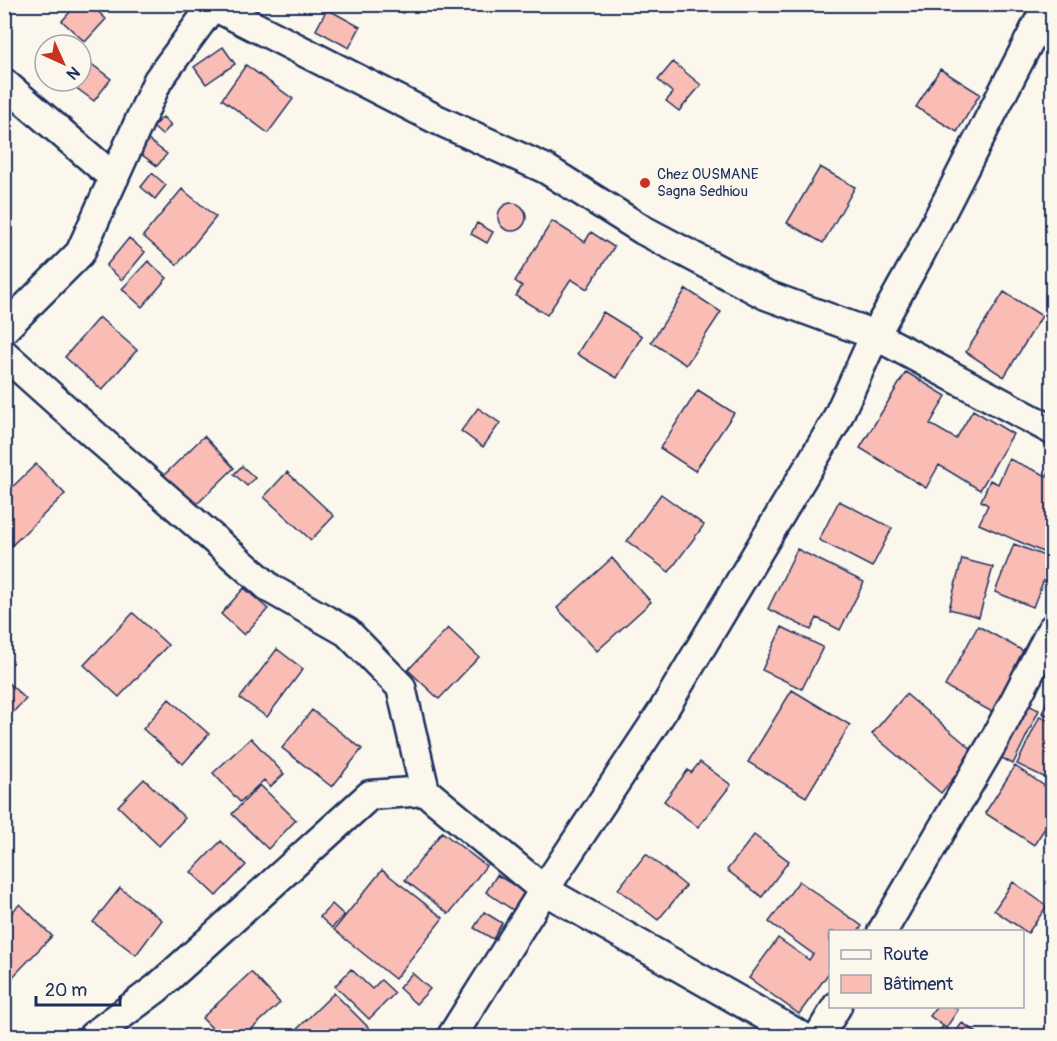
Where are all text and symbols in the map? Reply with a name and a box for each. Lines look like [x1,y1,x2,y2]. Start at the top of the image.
north arrow [33,33,93,93]
text: N [62,62,84,84]
place label: Chez OUSMANE Sagna Sedhiou [657,165,759,201]
marker: Chez OUSMANE Sagna Sedhiou [638,176,652,190]
legend [829,930,1024,1008]
text: Route [883,943,928,966]
scale bar [36,969,120,1007]
text: Bâtiment [883,973,954,996]
text: 20 m [45,979,87,1002]

